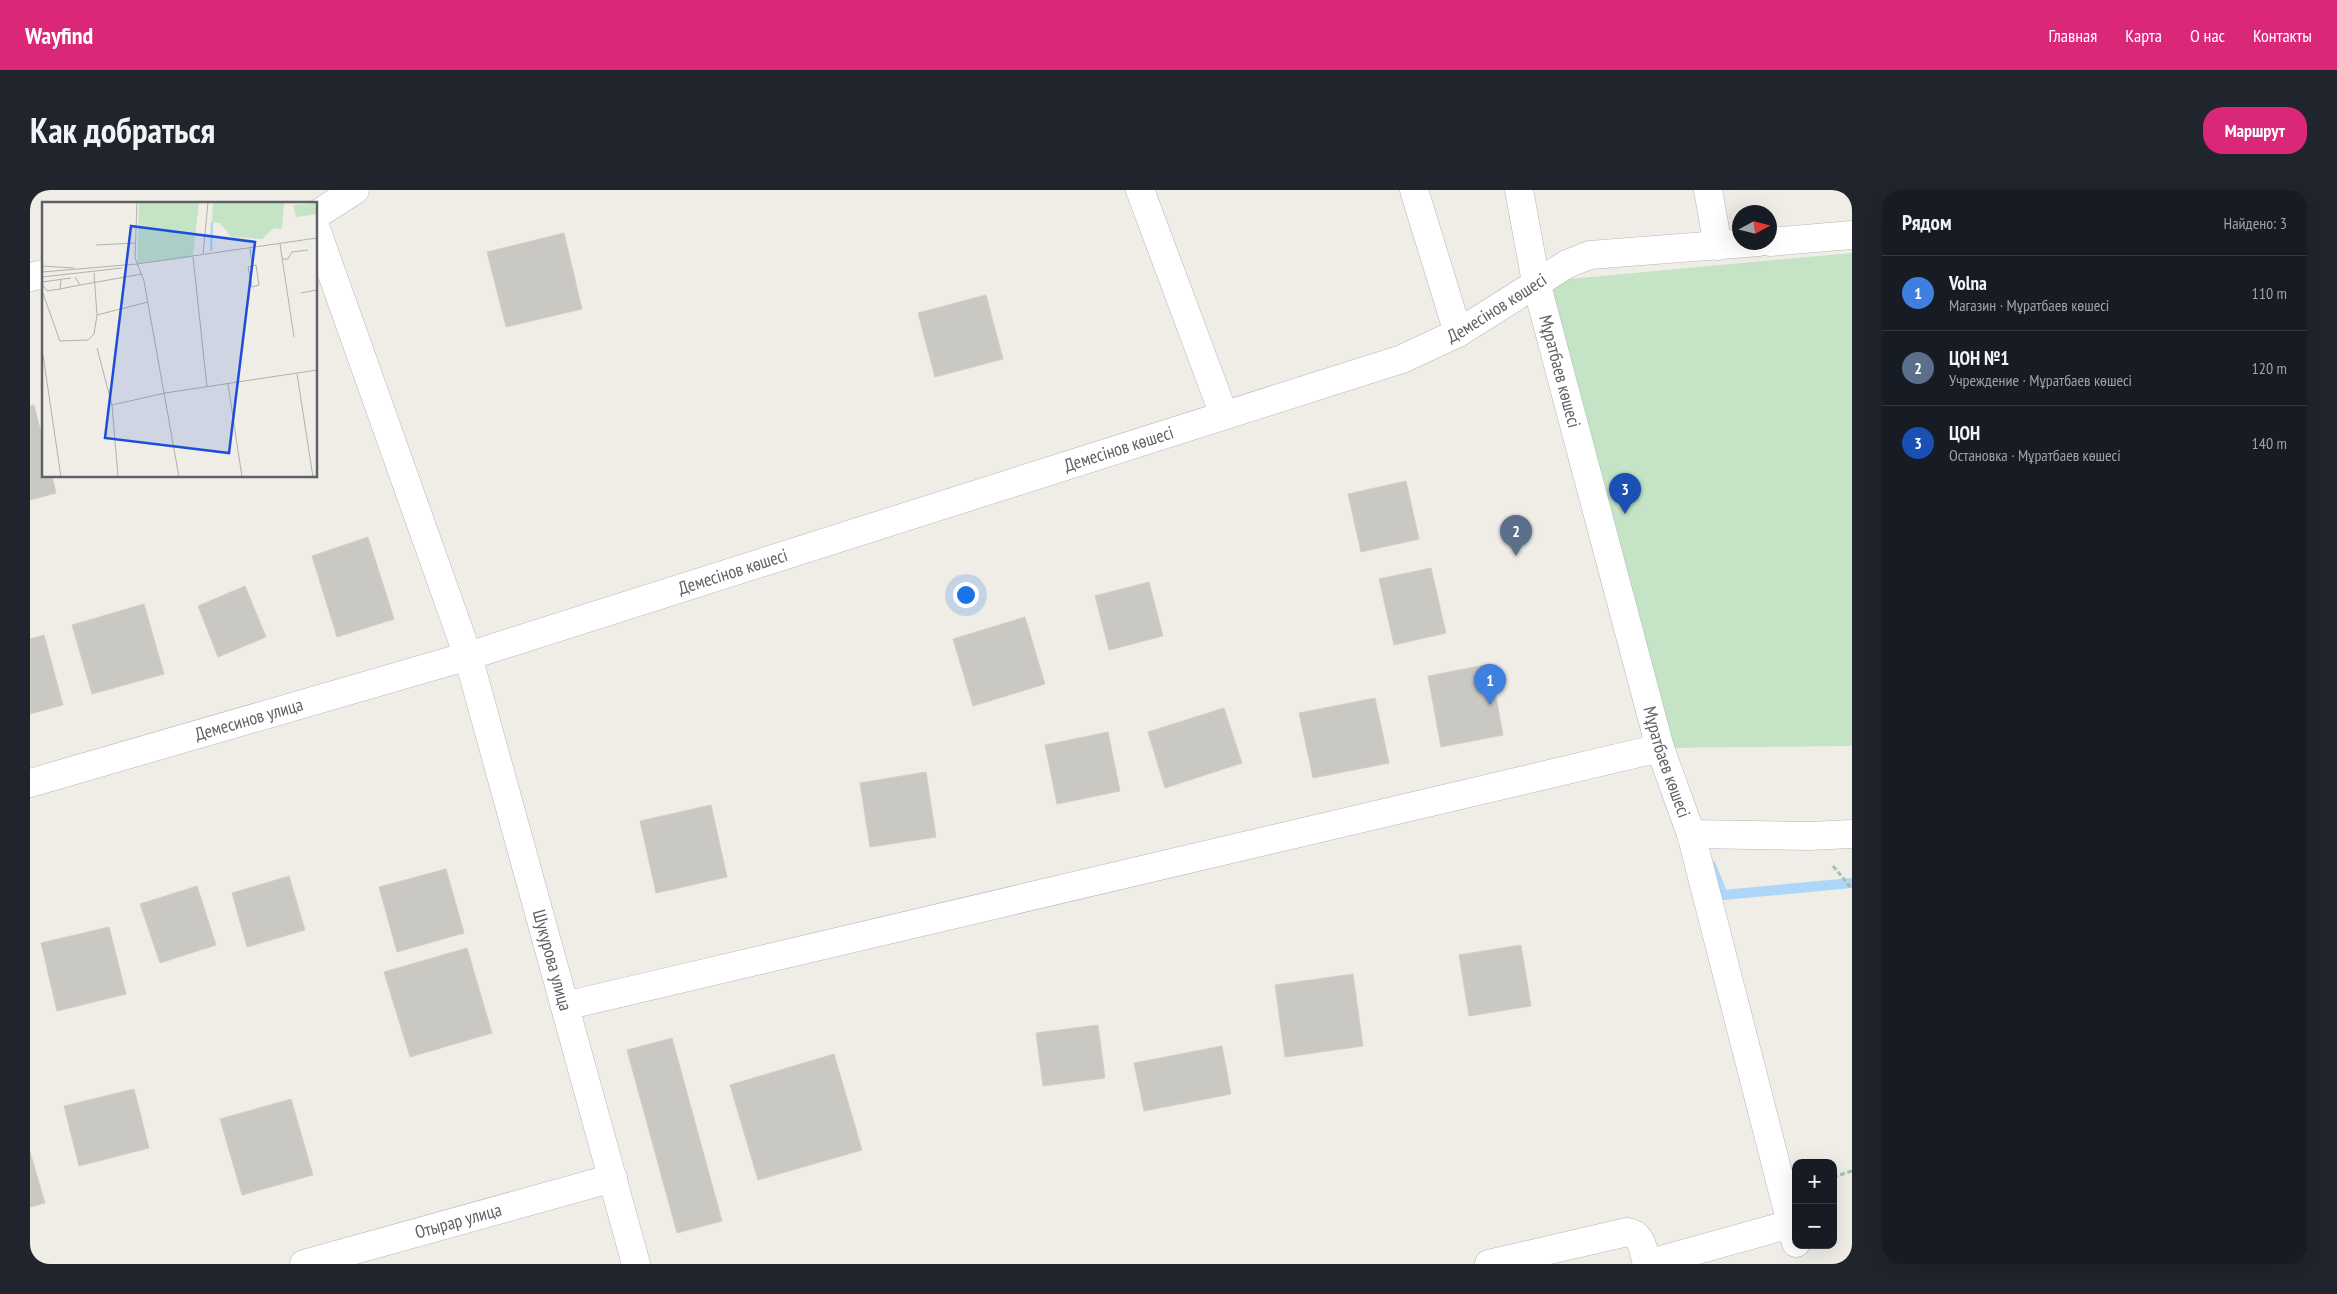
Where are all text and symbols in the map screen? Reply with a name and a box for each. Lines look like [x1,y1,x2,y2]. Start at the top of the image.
text: Wayfind [25,20,93,51]
text: Главная [2049,24,2097,47]
text: Карта [2125,24,2162,47]
text: О нас [2190,24,2225,47]
text: Контакты [2253,24,2312,47]
text: Как добраться [30,107,215,153]
button: Маршрут [2203,107,2307,154]
inset map [42,202,318,478]
north arrow [1732,205,1777,250]
text: Рядом [1902,209,1952,236]
text: Найдено: 3 [2224,213,2287,233]
street label: Демесінов көшесі [1443,268,1551,347]
text: Volna [1949,271,1987,295]
text: 1 [1914,283,1922,303]
text: 110 m [2252,283,2287,303]
text: Магазин · Мұратбаев көшесі [1949,295,2109,315]
street label: Мұратбаев көшесі [1534,312,1586,430]
text: ЦОН №1 [1949,346,2009,370]
text: 2 [1914,358,1922,378]
text: 120 m [2252,358,2287,378]
text: Учреждение · Мұратбаев көшесі [1949,370,2132,390]
street label: Демесінов көшесі [1061,420,1176,477]
text: ЦОН [1949,421,1980,445]
text: 3 [1914,433,1922,453]
text: 140 m [2252,433,2287,453]
text: Остановка · Мұратбаев көшесі [1949,445,2121,465]
pin: 3 [1609,473,1641,514]
pin: 2 [1500,515,1532,556]
street label: Демесінов көшесі [675,543,790,599]
your location [953,582,979,608]
pin: 1 [1474,664,1506,705]
street label: Демесинов улица [192,692,306,746]
street label: Мұратбаев көшесі [1638,704,1696,821]
street label: Шукурова улица [528,907,577,1013]
map controls [1792,1159,1837,1249]
button: + [1792,1159,1837,1204]
street label: Отырар улица [412,1198,504,1244]
button: − [1792,1204,1837,1249]

